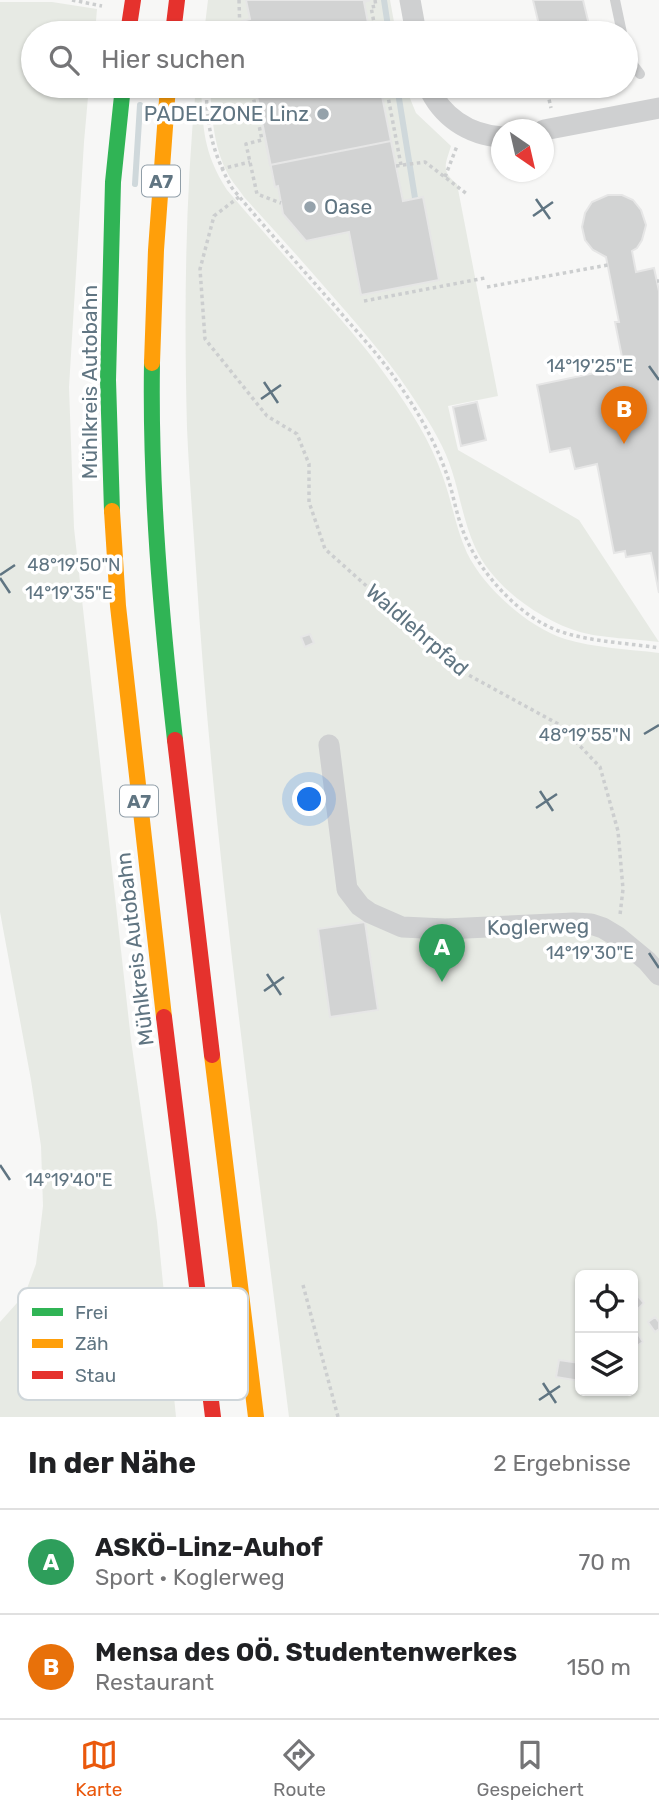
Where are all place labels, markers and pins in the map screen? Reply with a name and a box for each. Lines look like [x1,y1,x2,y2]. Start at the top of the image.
place label: PADELZONE Linz [144,101,309,126]
marker: PADELZONE Linz [315,106,331,122]
place label: Oase [324,194,372,219]
marker: Oase [302,199,318,215]
pin: B [601,386,647,444]
pin: A [419,924,465,982]

